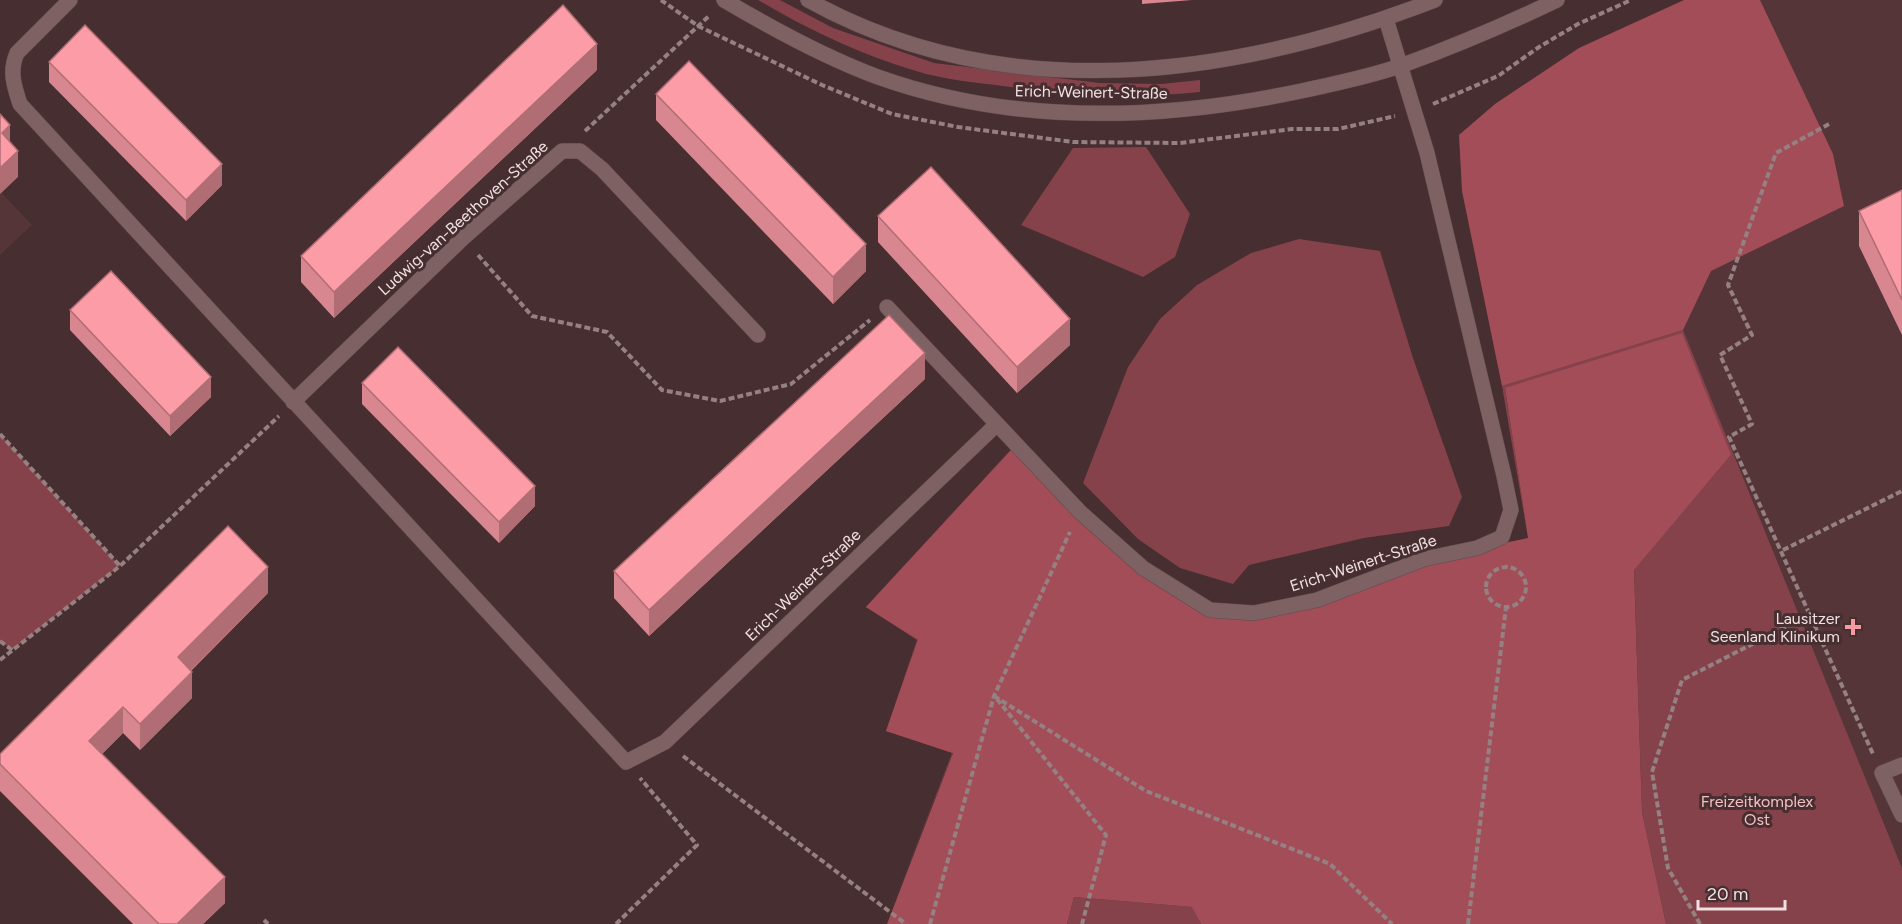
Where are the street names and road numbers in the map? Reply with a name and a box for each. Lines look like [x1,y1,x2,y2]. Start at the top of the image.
street label: Erich-Weinert-Straße [1014,81,1168,103]
street label: Ludwig-van-Beethoven-Straße [374,137,552,299]
street label: Erich-Weinert-Straße [741,525,865,645]
street label: Erich-Weinert-Straße [1287,530,1439,596]

